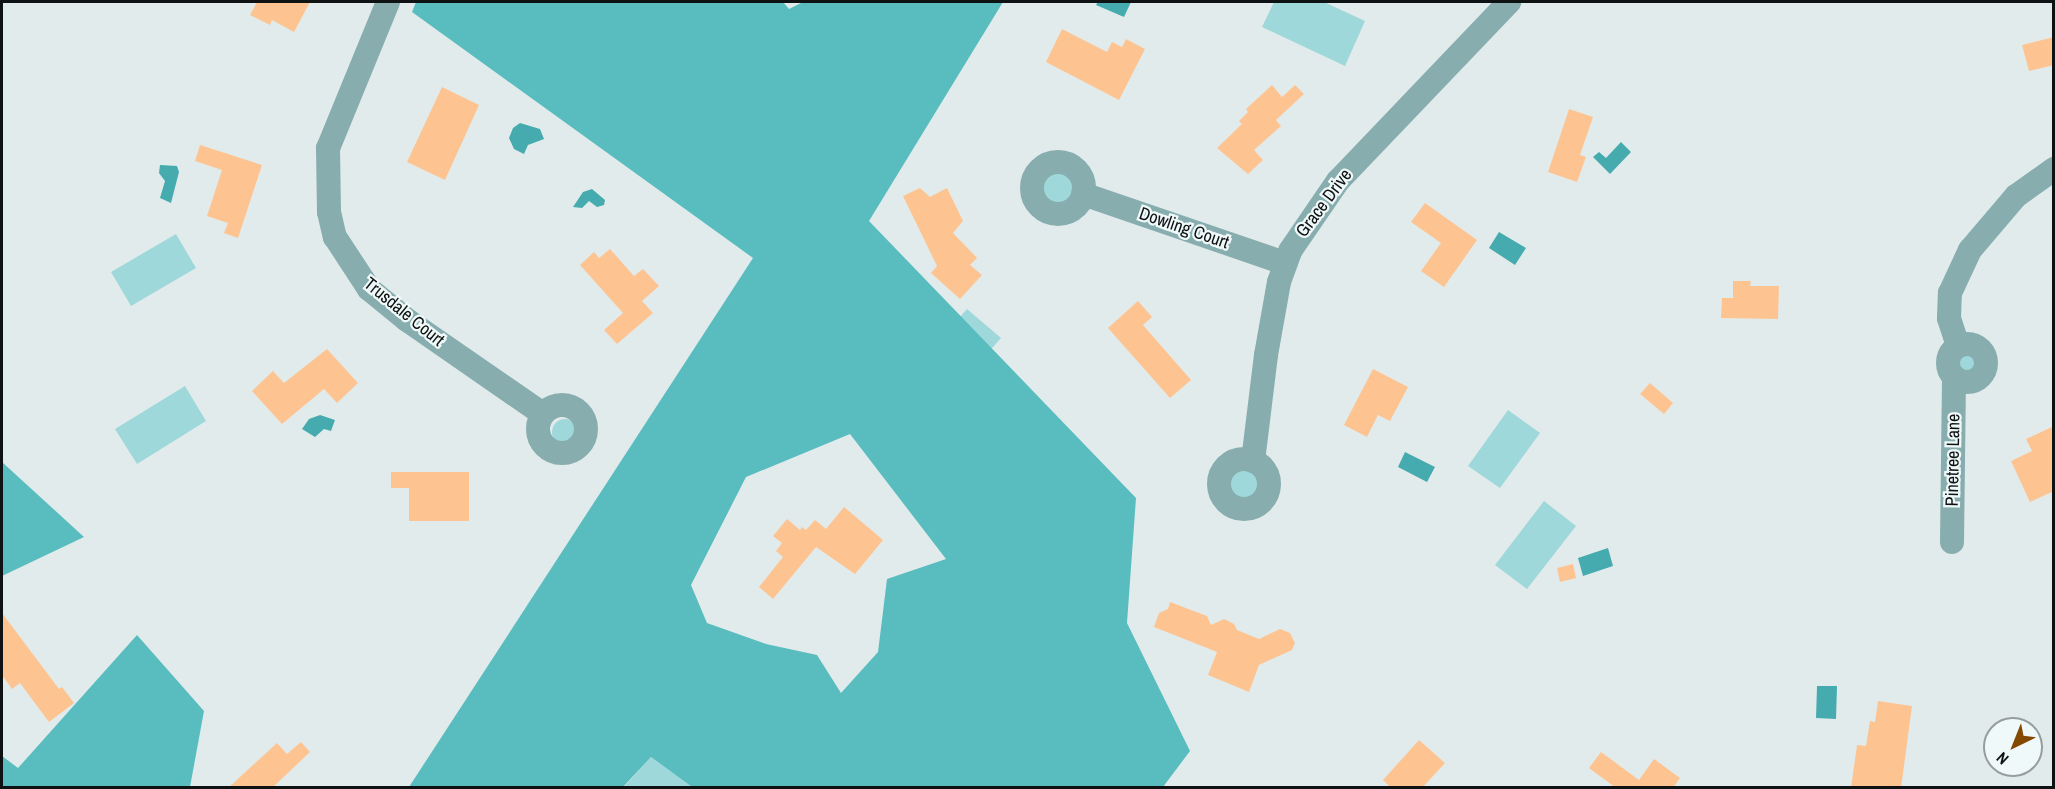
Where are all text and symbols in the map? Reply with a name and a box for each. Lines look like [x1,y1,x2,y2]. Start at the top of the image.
street label: Grace Drive [1291,165,1357,241]
street label: Dowling Court [1136,203,1232,253]
street label: Trusdale Court [359,273,449,351]
street label: Pinetree Lane [1941,413,1965,507]
north arrow [1983,717,2043,777]
text: N [1991,747,2013,770]

